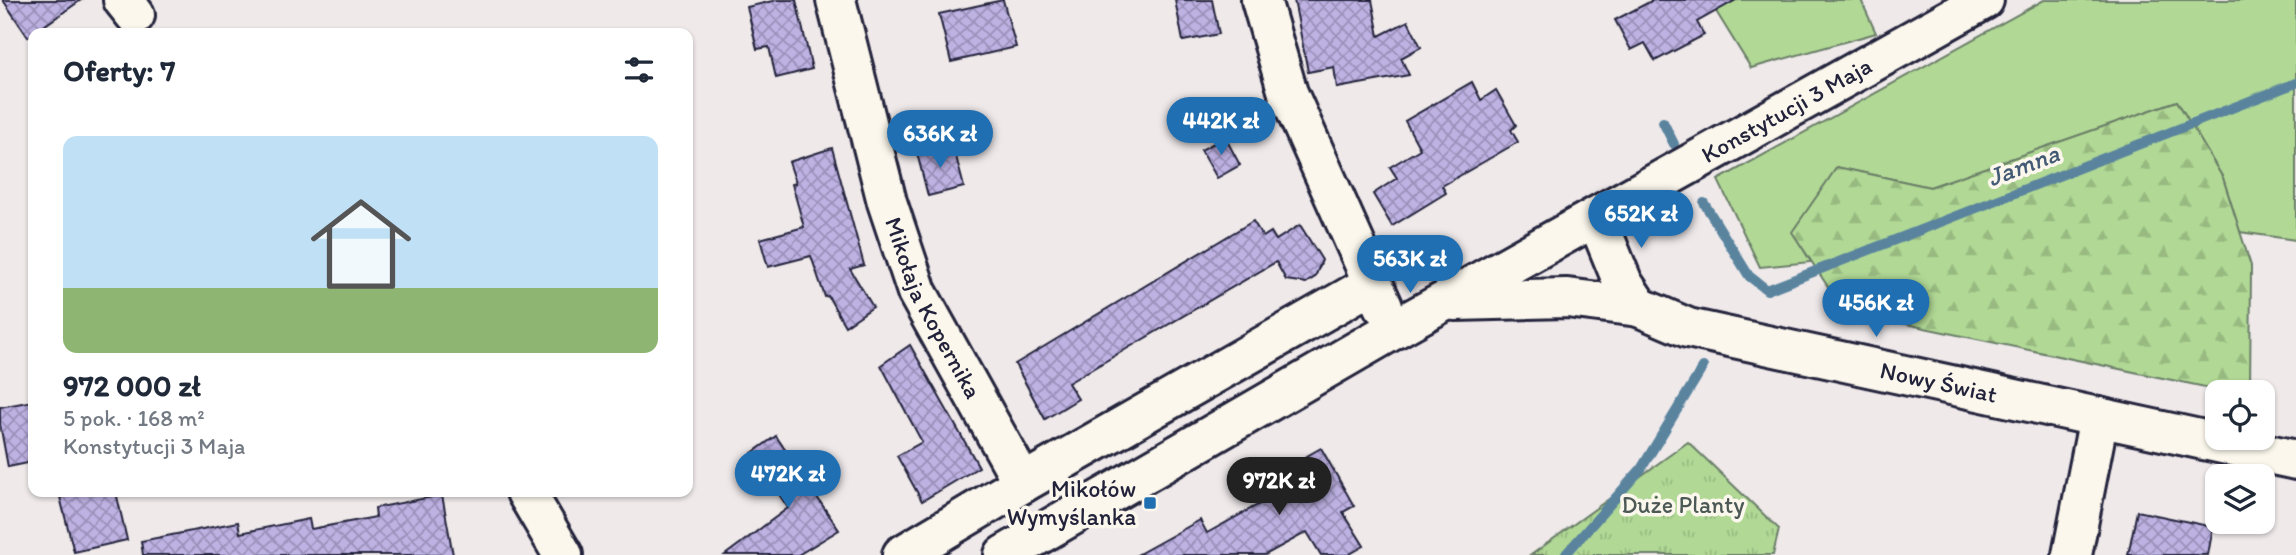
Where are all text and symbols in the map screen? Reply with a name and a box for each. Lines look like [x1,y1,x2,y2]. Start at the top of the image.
icon: filters [620,51,658,89]
street label: Konstytucji 3 Maja [1696,51,1877,169]
text: Oferty: 7 [63,52,175,89]
pin: 442K zł [1156,97,1286,157]
text: 442K zł [1183,106,1259,134]
pin: 636K zł [875,110,1005,170]
text: 636K zł [903,119,977,147]
water label: Jamna [1983,136,2064,193]
icon: home [298,181,424,307]
pin: 652K zł [1576,190,1706,250]
text: 652K zł [1604,199,1678,227]
street label: Mikołaja Kopernika [879,213,988,403]
pin: 563K zł [1345,236,1475,295]
text: 563K zł [1373,244,1447,272]
pin: 456K zł [1811,280,1941,339]
text: 456K zł [1838,288,1914,316]
street label: Nowy Świat [1878,355,2000,409]
text: 972 000 zł [63,367,201,404]
map controls [2205,380,2275,534]
button: locate [2205,380,2275,450]
text: 5 pok. · 168 m² [63,404,205,432]
text: Konstytucji 3 Maja [63,432,245,460]
pin: 472K zł [723,450,853,510]
pin: 972K zł [1214,458,1344,517]
text: 472K zł [751,459,825,487]
button: layers [2205,464,2275,534]
text: 972K zł [1243,466,1315,494]
place label: Mikołów Wymyślanka [1007,474,1136,531]
park label: Duże Planty [1621,490,1745,519]
marker: Mikołów Wymyślanka [1142,495,1158,511]

